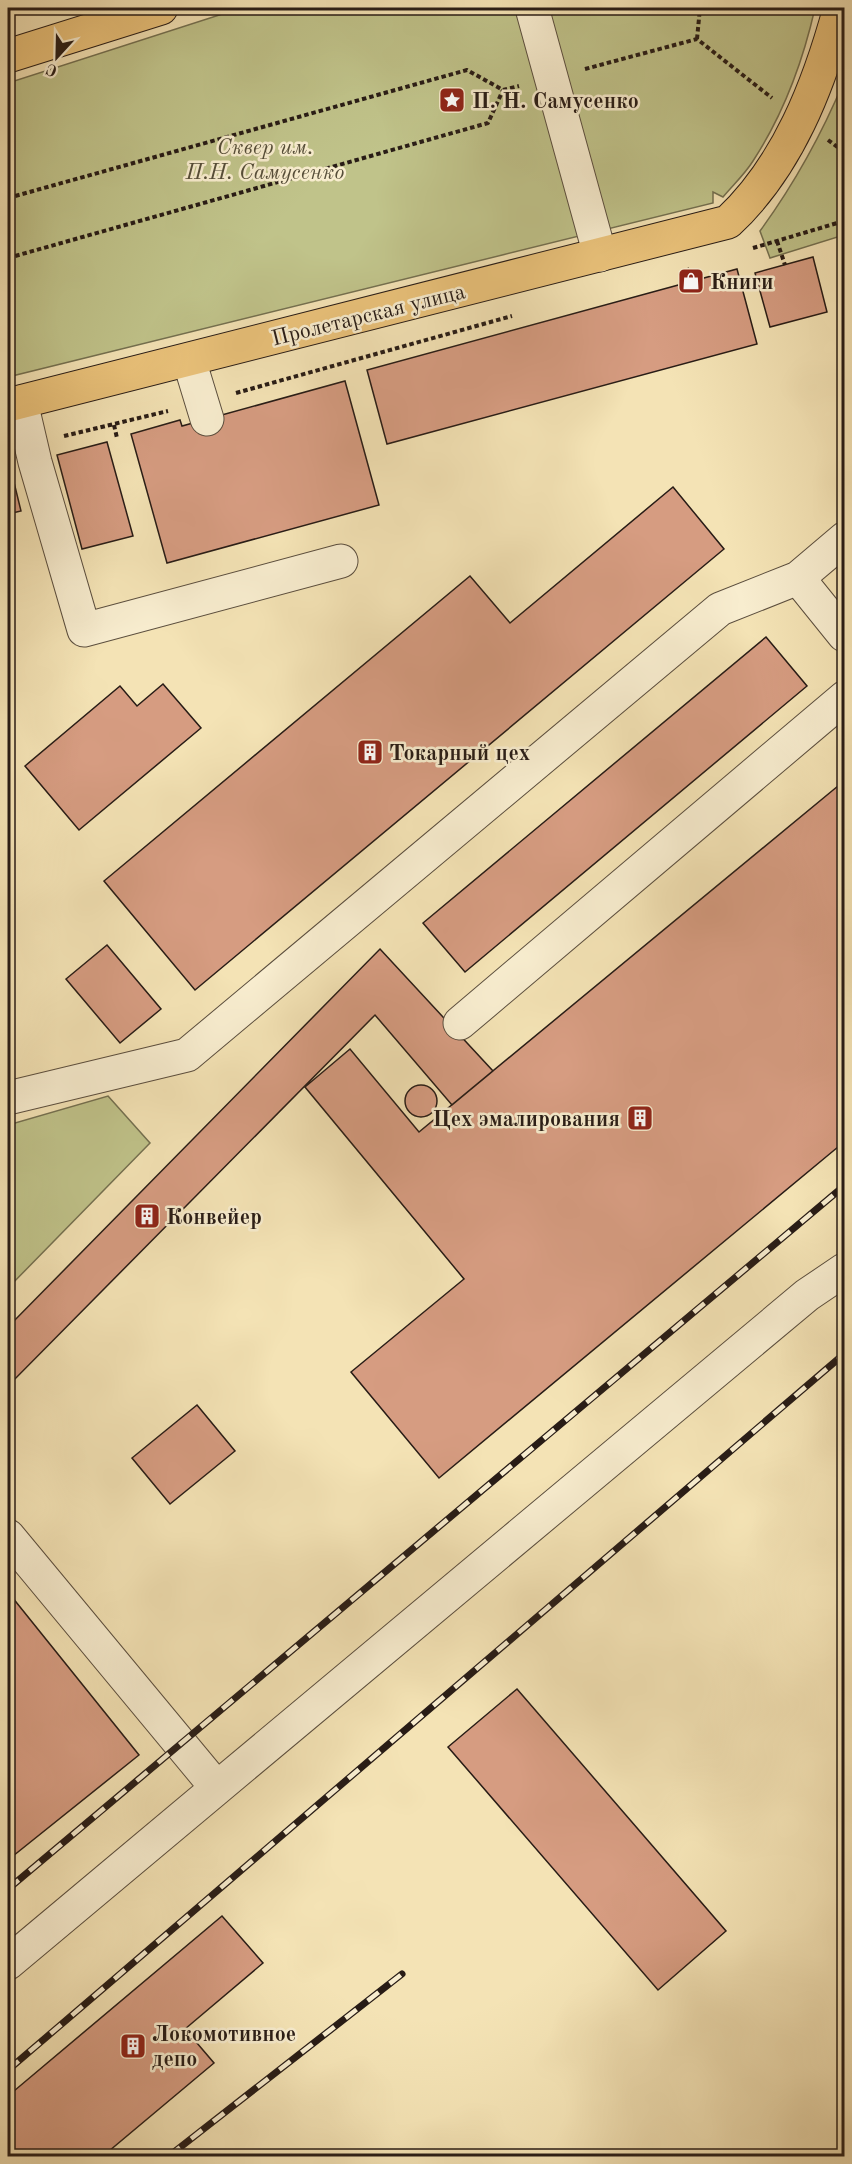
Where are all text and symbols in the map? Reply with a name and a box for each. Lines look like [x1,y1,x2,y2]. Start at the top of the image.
north arrow [27,27,87,87]
text: С [44,60,60,78]
place icon: П. Н. Самусенко [437,85,467,115]
place label: П. Н. Самусенко [472,91,639,113]
park label: Сквер им. П.Н. Самусенко [185,137,344,184]
shop icon: Книги [676,266,706,296]
place label: Книги [710,272,774,294]
street label: Пролетарская улица [269,281,468,351]
building icon: Токарный цех [355,737,385,767]
place label: Токарный цех [389,743,530,765]
building icon: Цех эмалирования [625,1103,655,1133]
place label: Цех эмалирования [432,1109,620,1131]
building icon: Конвейер [132,1201,162,1231]
place label: Конвейер [166,1207,262,1229]
place label: Локомотивное депо [152,2024,296,2071]
building icon: Локомотивное депо [118,2031,148,2061]

